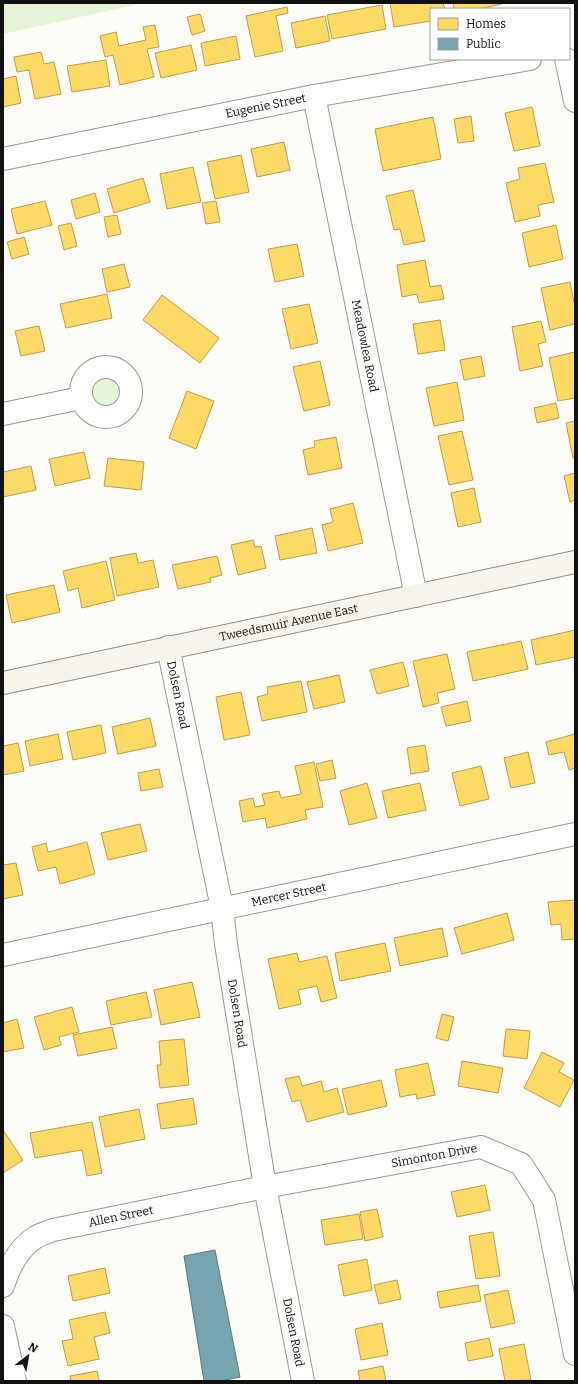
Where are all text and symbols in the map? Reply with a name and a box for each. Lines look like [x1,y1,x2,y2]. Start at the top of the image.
legend [430,8,570,60]
text: Homes [466,17,506,31]
text: Public [466,37,501,51]
street label: Eugenie Street [224,91,308,121]
street label: Meadowlea Road [349,298,381,393]
street label: Tweedsmuir Avenue East [218,601,360,644]
street label: Dolsen Road [164,660,192,730]
street label: Mercer Street [250,880,328,909]
street label: Dolsen Road [225,978,250,1049]
street label: Simonton Drive [390,1141,478,1171]
street label: Allen Street [87,1203,155,1230]
street label: Dolsen Road [280,1297,307,1368]
north arrow [8,1336,48,1376]
text: N [26,1340,40,1356]

